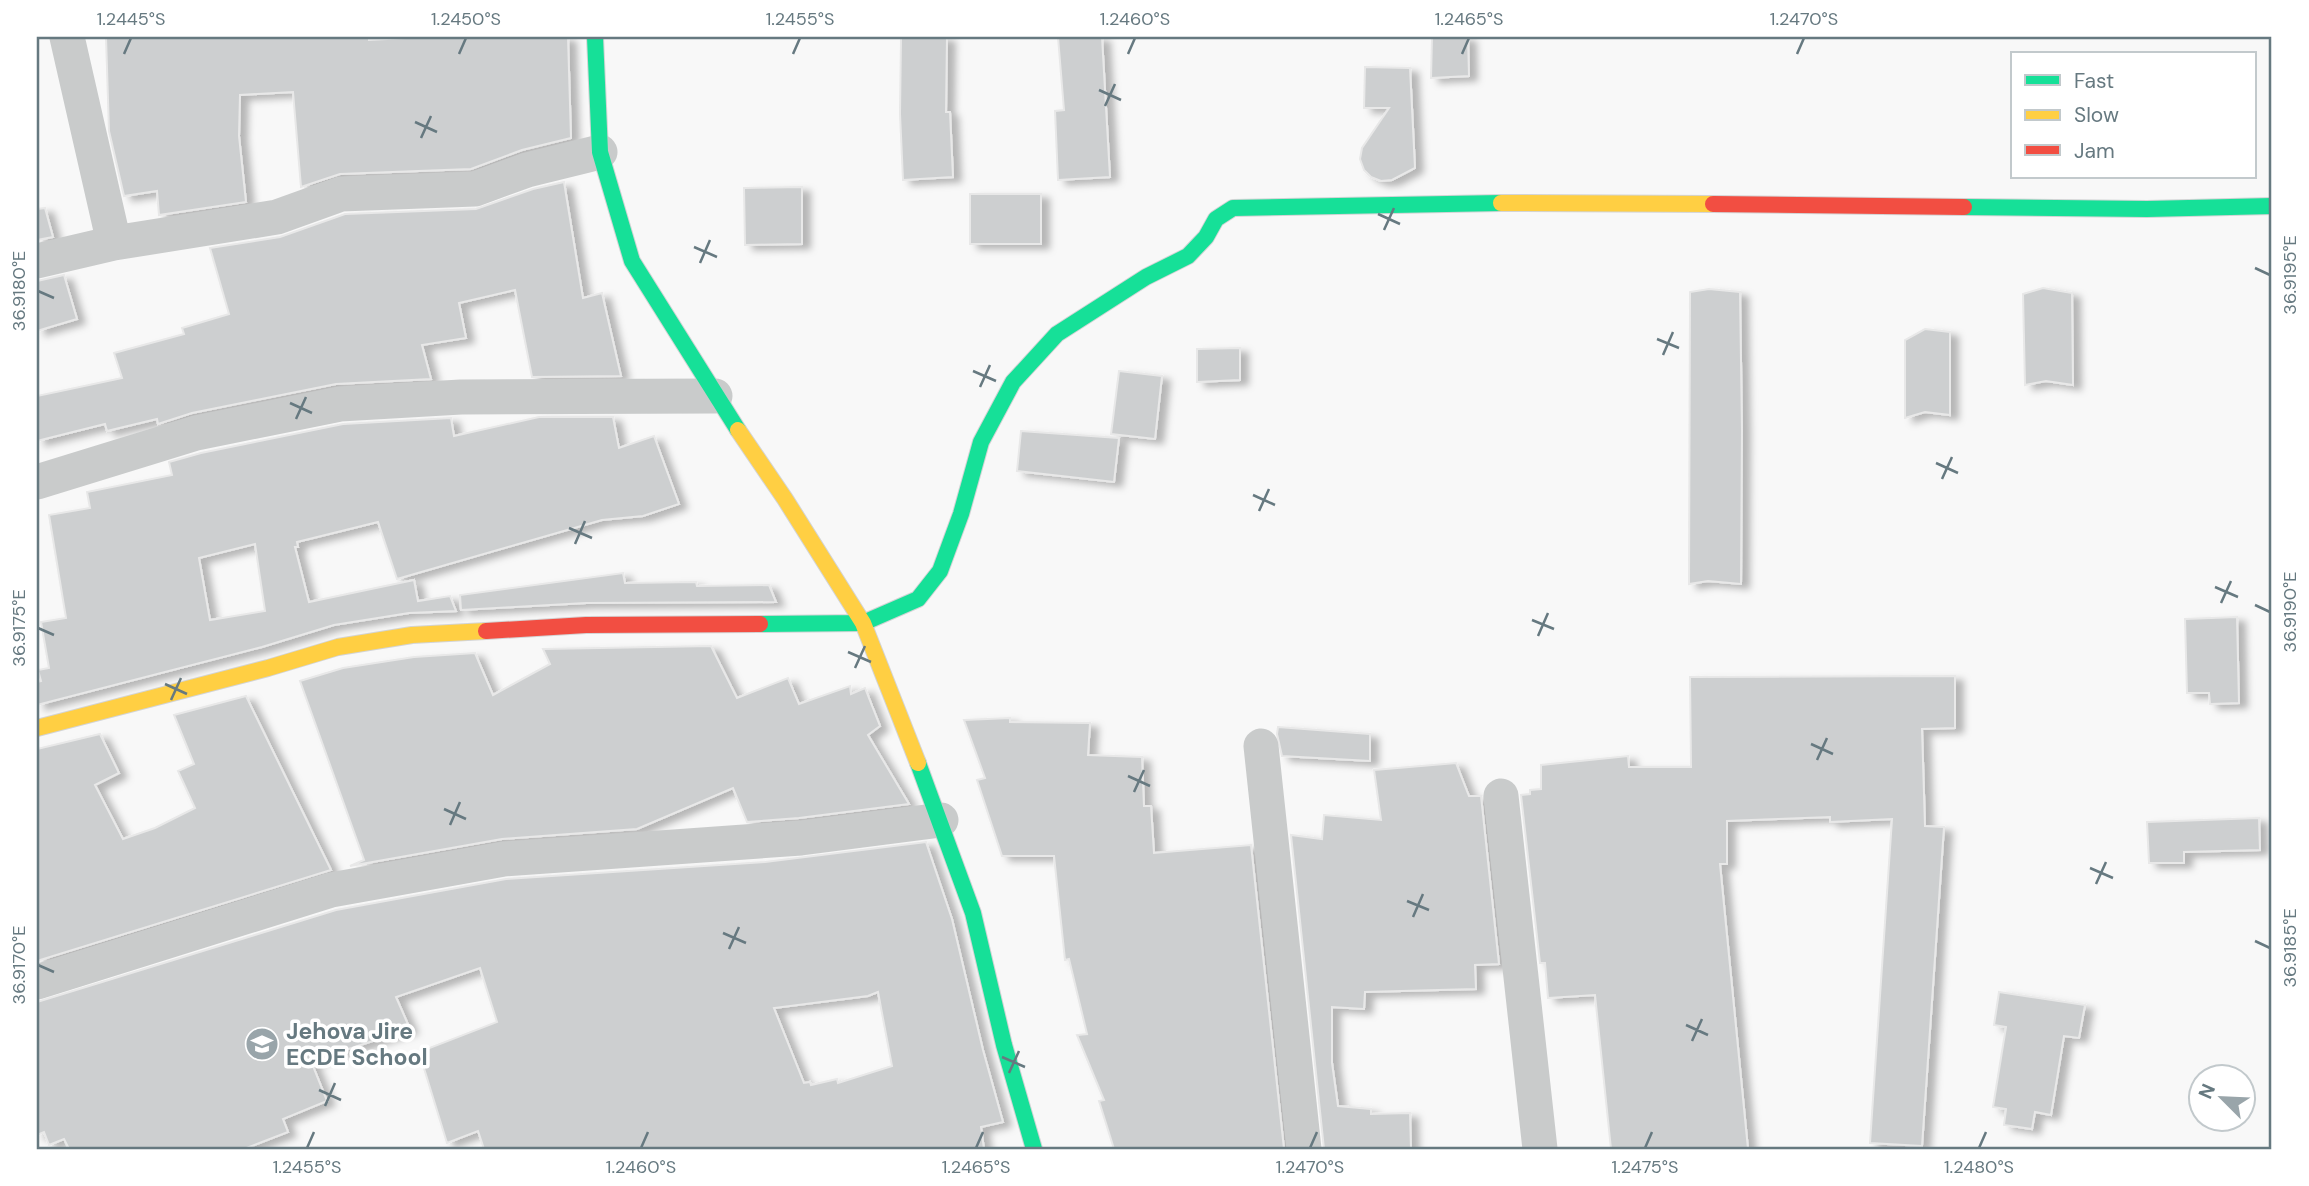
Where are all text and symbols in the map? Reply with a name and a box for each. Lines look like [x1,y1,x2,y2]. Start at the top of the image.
text: 1.2445°S [97,7,165,31]
text: 1.2450°S [431,7,501,31]
text: 1.2455°S [766,7,834,31]
text: 1.2460°S [1100,7,1170,31]
text: 1.2465°S [1435,7,1503,31]
text: 1.2470°S [1770,7,1838,31]
legend [2011,52,2256,178]
text: Fast [2074,67,2114,95]
text: Slow [2074,101,2119,129]
text: Jam [2074,137,2115,165]
text: 36.9195°E [2278,235,2302,315]
text: 36.9180°E [7,251,31,331]
text: 36.9190°E [2278,572,2302,652]
text: 36.9175°E [7,589,31,667]
text: 36.9185°E [2278,908,2302,988]
text: 36.9170°E [7,926,31,1004]
place label: Jehova Jire ECDE School [286,1016,428,1072]
school or university icon: Jehova Jire ECDE School [243,1025,281,1063]
north arrow [2186,1064,2256,1134]
text: N [2193,1080,2221,1103]
text: 1.2455°S [273,1155,341,1179]
text: 1.2460°S [606,1155,676,1179]
text: 1.2465°S [942,1155,1010,1179]
text: 1.2470°S [1276,1155,1344,1179]
text: 1.2475°S [1612,1155,1678,1179]
text: 1.2480°S [1944,1155,2014,1179]

